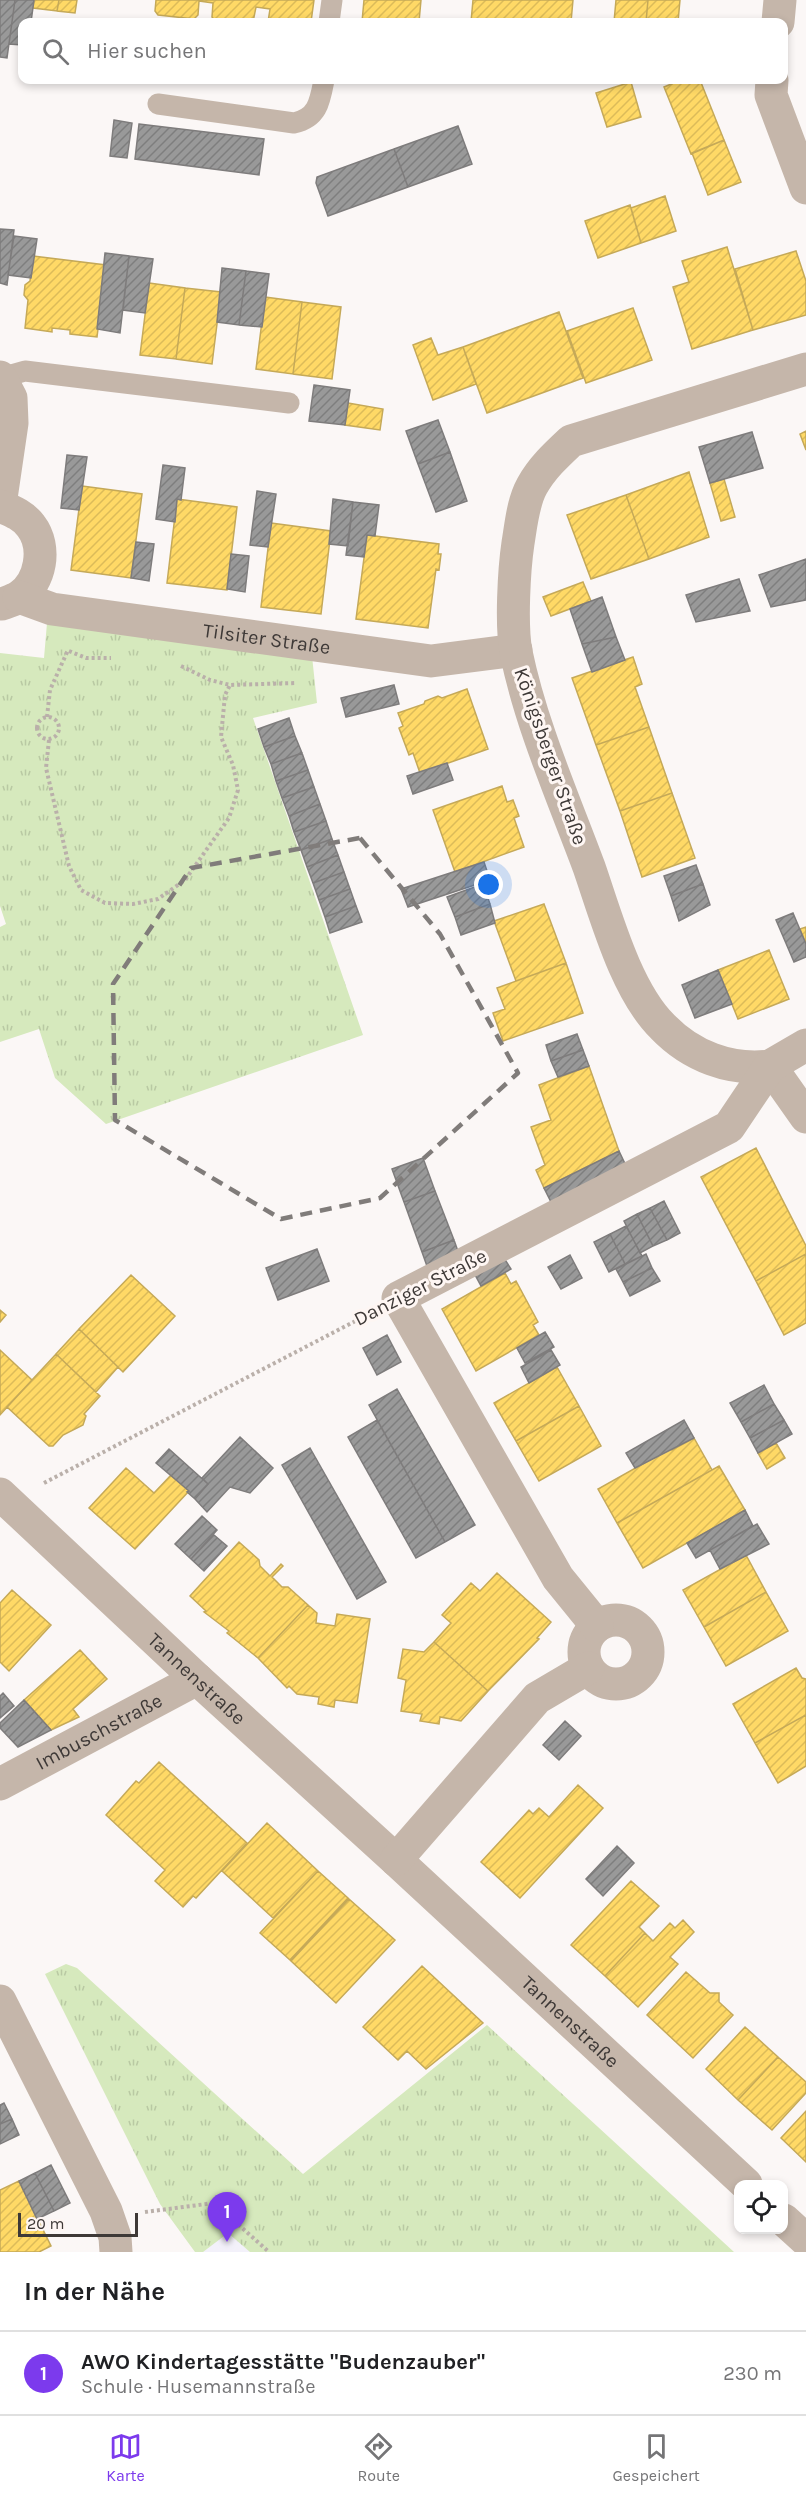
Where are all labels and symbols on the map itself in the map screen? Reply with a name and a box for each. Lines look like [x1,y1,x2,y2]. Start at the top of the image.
street label: Tilsiter Straße [202,619,332,659]
street label: Königsberger Straße [509,665,592,848]
your location [474,870,503,899]
street label: Danziger Straße [350,1244,490,1331]
street label: Tannenstraße [143,1628,250,1730]
street label: Imbuschstraße [32,1689,166,1775]
street label: Tannenstraße [517,1971,624,2073]
pin: 1 [208,2192,246,2242]
scale bar [18,2210,138,2238]

